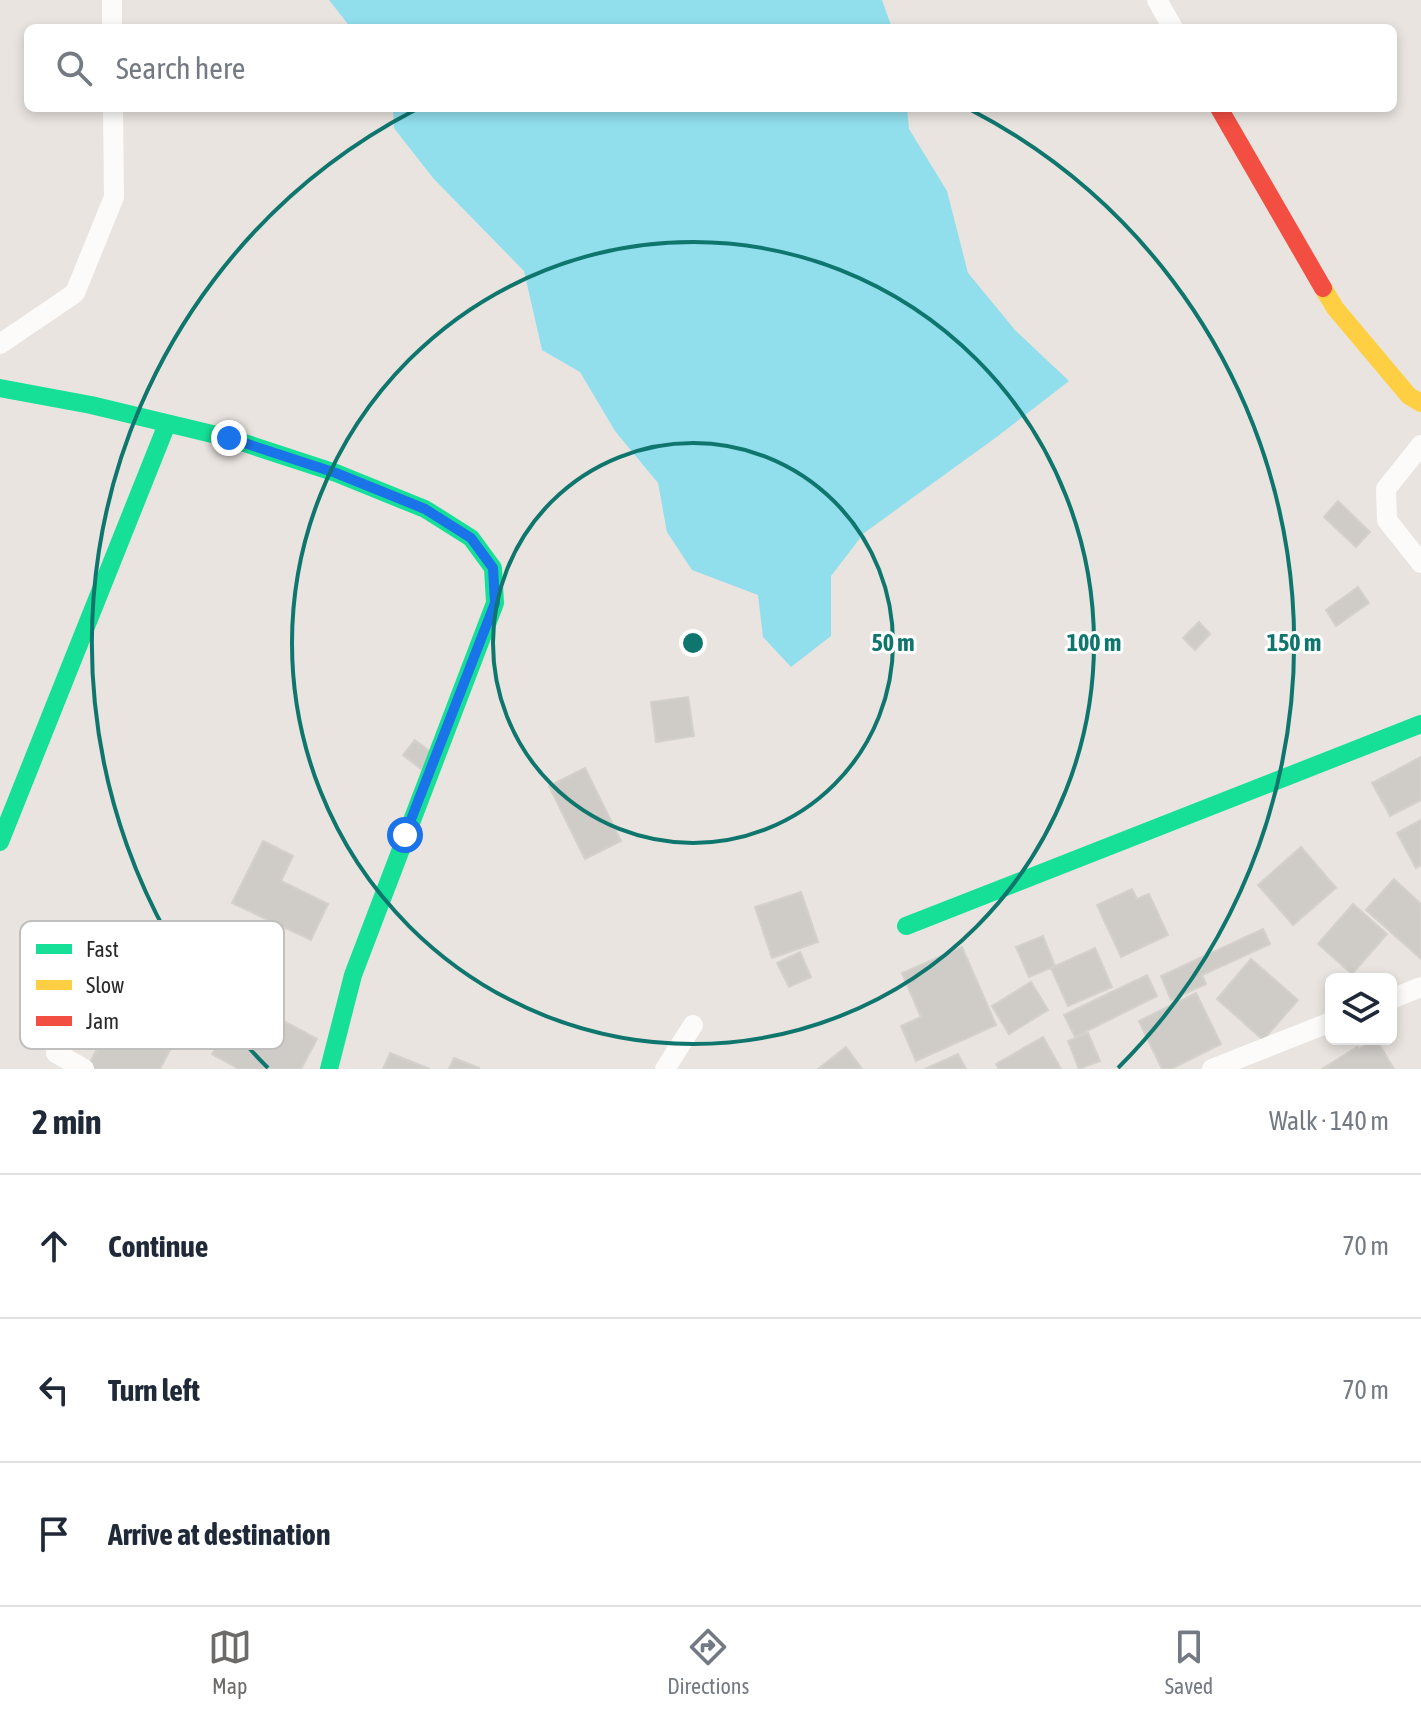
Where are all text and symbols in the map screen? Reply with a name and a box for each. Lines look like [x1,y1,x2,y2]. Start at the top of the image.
search box [24,24,1397,112]
icon: search [52,46,96,90]
text: Search here [116,51,245,85]
route end [211,420,247,456]
centre of rings [679,629,707,657]
text: 50 m [871,629,915,656]
text: 100 m [1067,629,1121,656]
text: 150 m [1267,629,1321,656]
route start [387,817,423,853]
legend [20,921,284,1049]
text: Fast [86,936,119,962]
text: Slow [86,972,124,998]
map controls [1325,973,1397,1045]
button: layers [1325,973,1397,1045]
text: Jam [86,1008,119,1034]
text: 2 min [32,1102,101,1141]
text: Walk · 140 m [1269,1106,1389,1136]
icon: ahead [32,1224,76,1268]
text: Continue [108,1229,208,1263]
text: 70 m [1342,1231,1389,1261]
icon: left [32,1368,76,1412]
text: Turn left [108,1373,200,1407]
text: 70 m [1342,1375,1389,1405]
icon: arrive [32,1512,76,1556]
text: Arrive at destination [108,1517,330,1551]
tab: Map [208,1625,252,1699]
tab: Directions [667,1625,749,1699]
tab: Saved [1165,1625,1213,1699]

